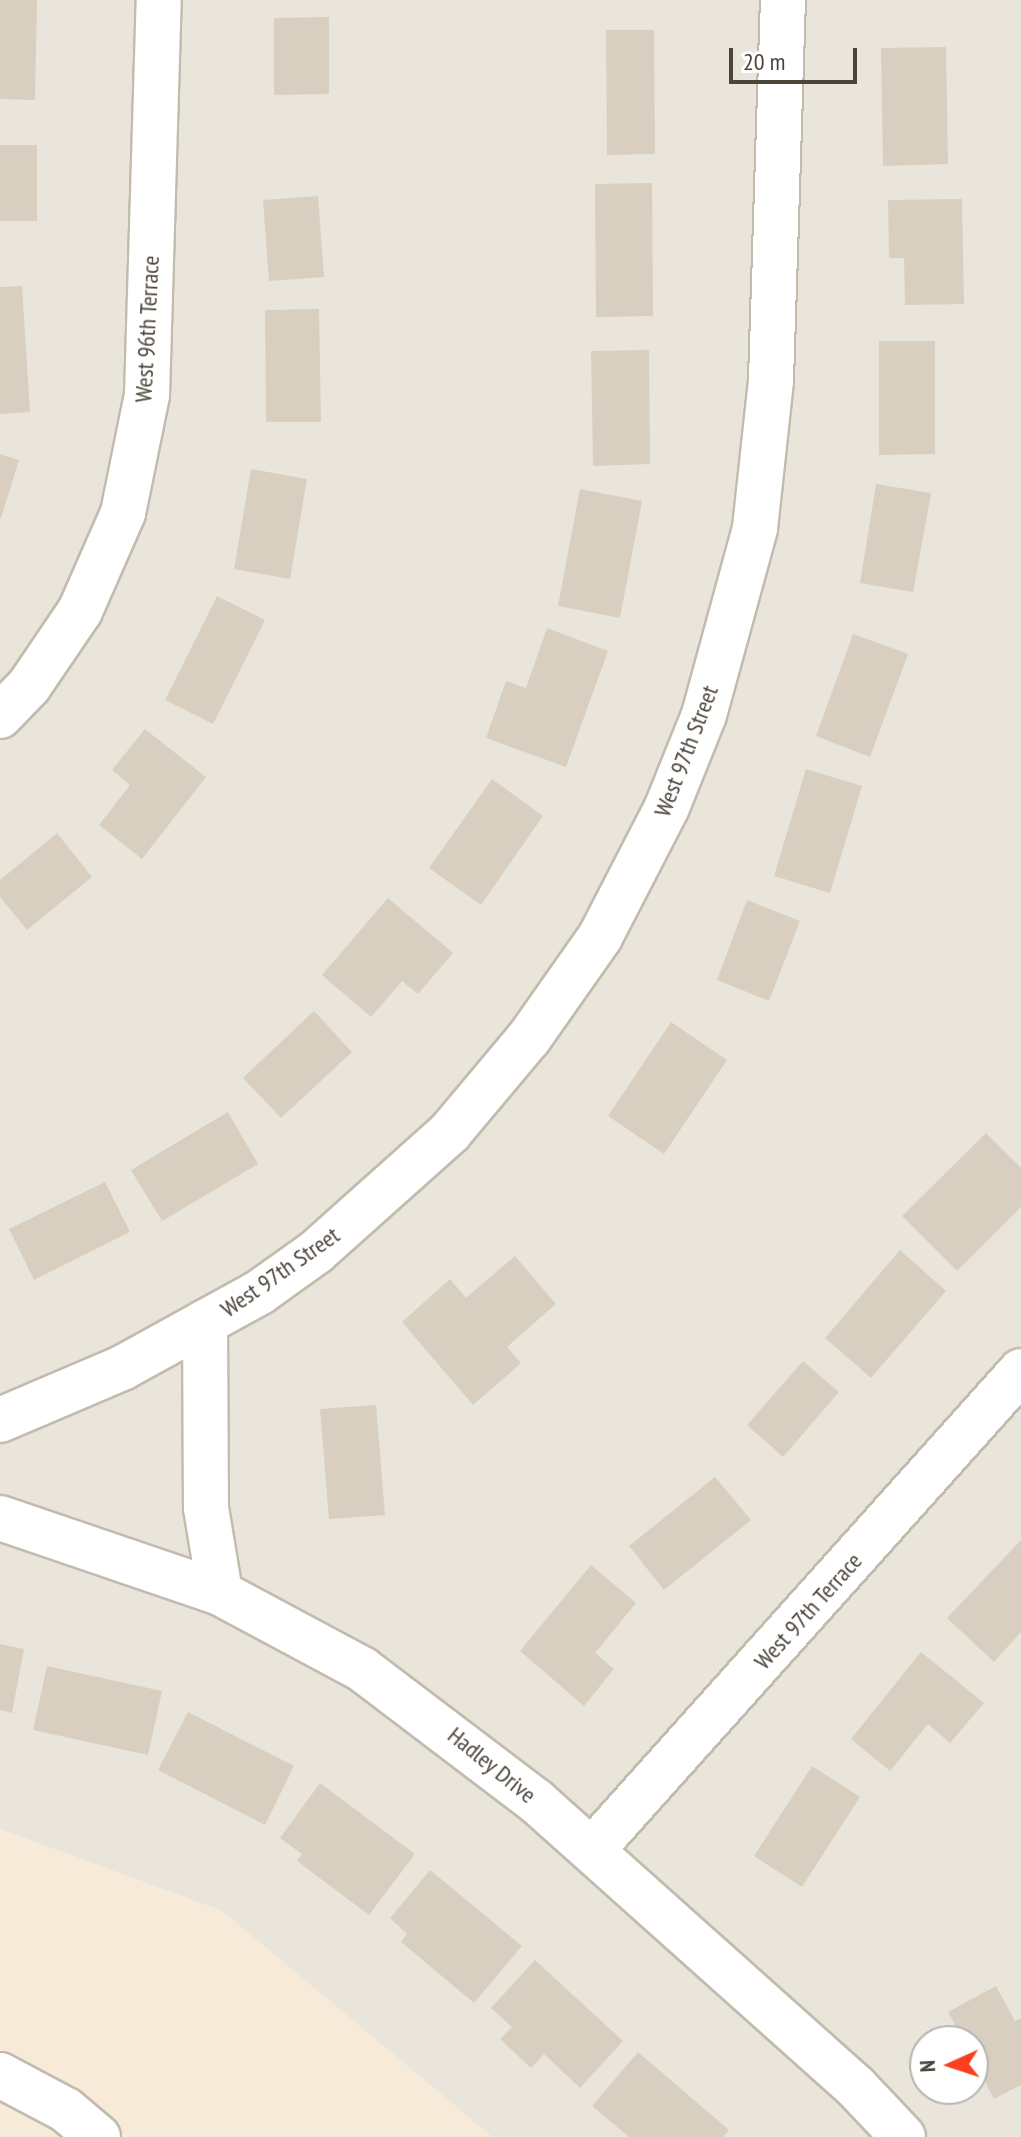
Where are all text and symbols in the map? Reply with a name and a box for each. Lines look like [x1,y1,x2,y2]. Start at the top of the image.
scale bar [733,32,861,82]
text: 20 m [743,46,785,77]
street label: West 96th Terrace [129,254,165,404]
street label: West 97th Street [648,681,724,821]
street label: West 97th Street [215,1221,345,1323]
street label: West 97th Terrace [748,1547,868,1675]
street label: Hadley Drive [442,1721,542,1809]
north arrow [909,2025,989,2105]
text: N [913,2059,941,2073]

